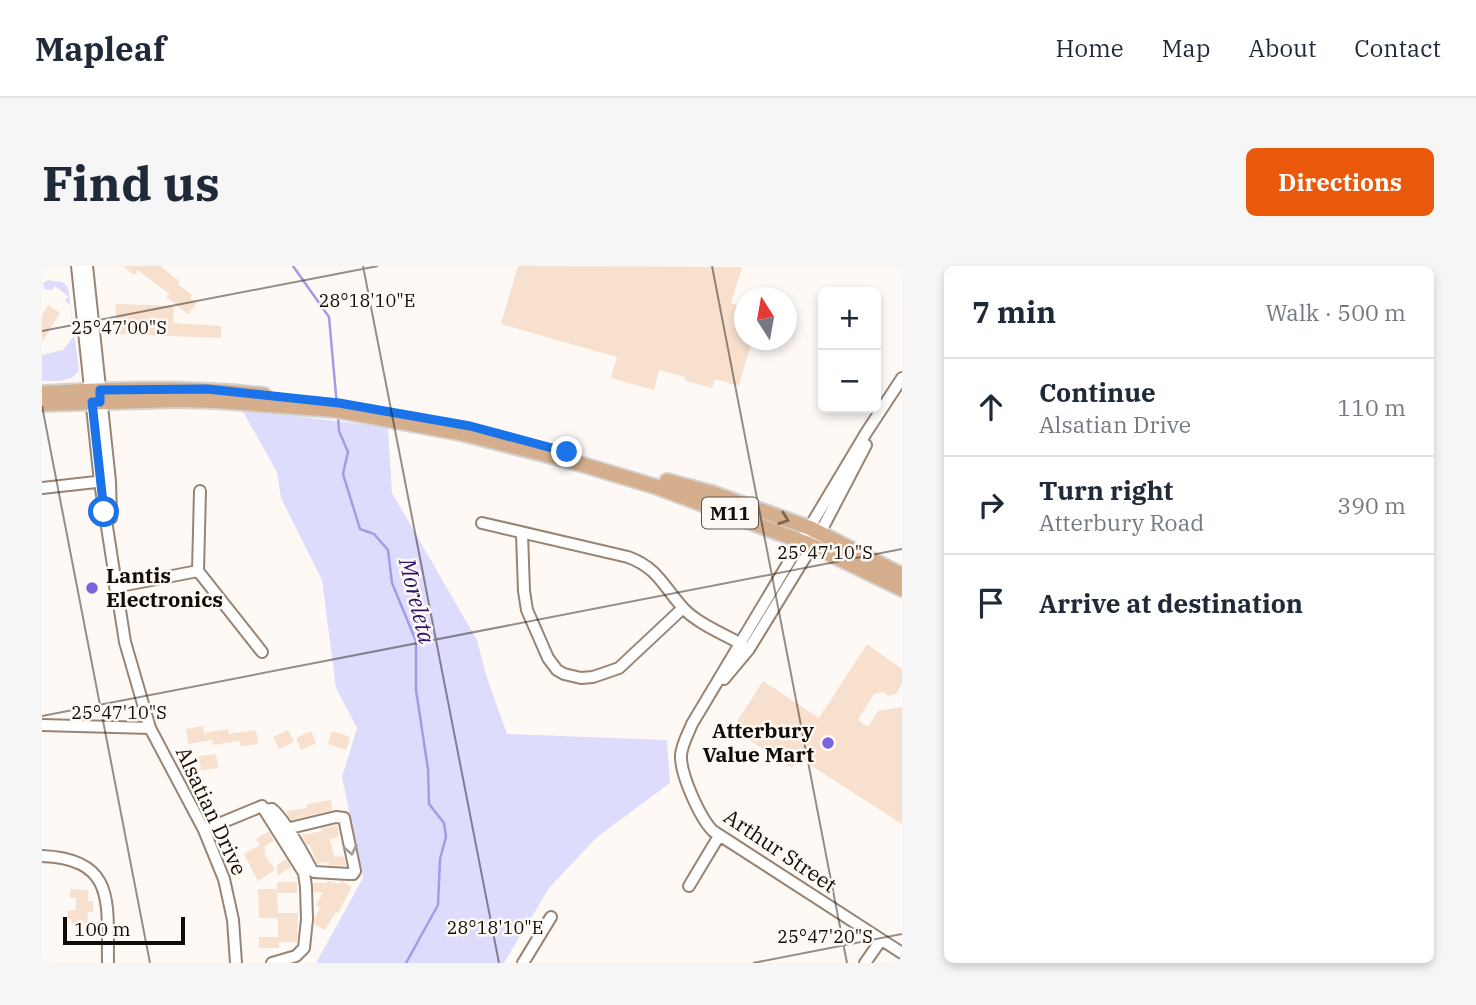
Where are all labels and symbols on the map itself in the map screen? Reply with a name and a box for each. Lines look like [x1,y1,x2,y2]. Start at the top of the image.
north arrow [734,287,797,350]
text: 28°18'10"E [319,289,415,312]
text: 25°47'00"S [71,316,167,339]
route end [551,436,582,467]
route start [88,496,119,527]
road number: M11 [702,498,758,528]
one-way arrow [778,511,790,525]
text: 25°47'10"S [777,541,873,564]
water label: Moreleta [393,554,443,647]
place label: Lantis Electronics [106,561,223,613]
marker: Lantis Electronics [84,580,100,596]
text: 25°47'10"S [71,701,167,724]
place label: Atterbury Value Mart [703,716,814,768]
marker: Atterbury Value Mart [820,735,836,751]
street label: Alsatian Drive [170,742,254,879]
street label: Arthur Street [719,802,843,898]
one-way arrow [343,844,358,856]
scale bar [63,914,186,946]
text: 28°18'10"E [447,916,543,939]
text: 25°47'20"S [777,925,873,948]

